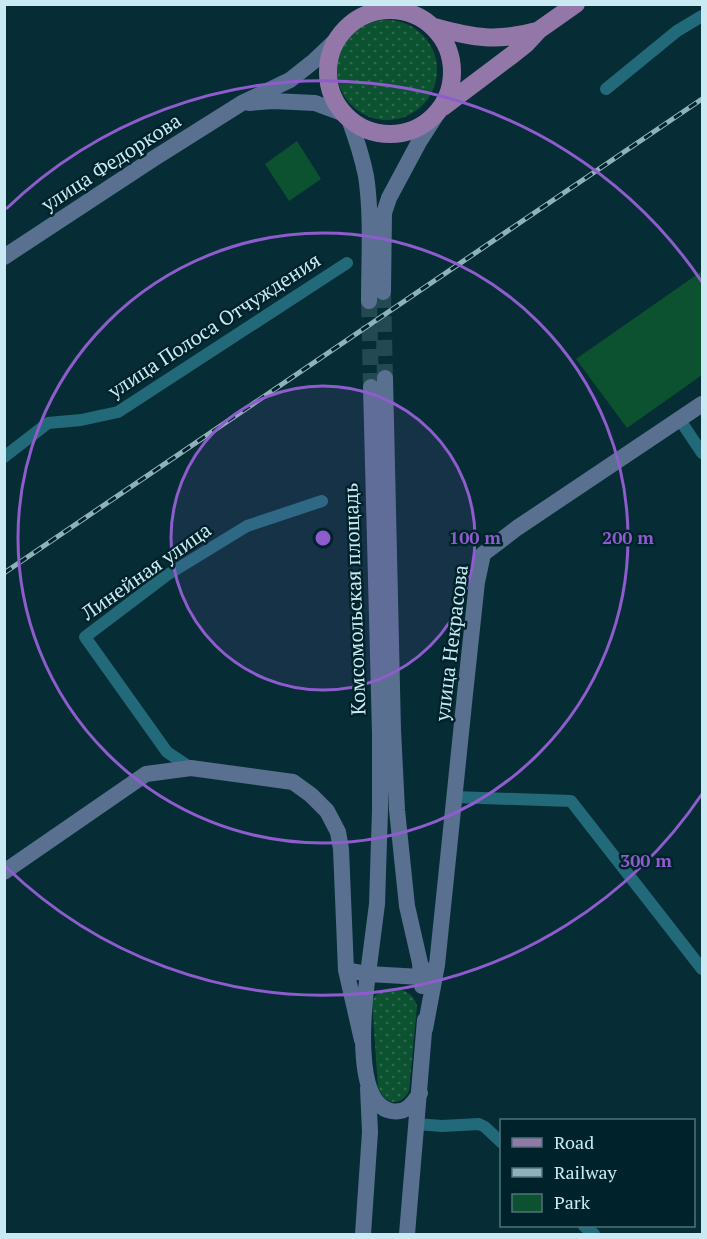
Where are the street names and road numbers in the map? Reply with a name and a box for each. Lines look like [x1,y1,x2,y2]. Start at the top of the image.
street label: улица Федоркова [35,107,186,218]
street label: улица Полоса Отчуждения [102,246,325,404]
street label: Комсомольская площадь [336,482,372,716]
street label: Линейная улица [75,516,216,626]
street label: улица Некрасова [428,563,474,724]

